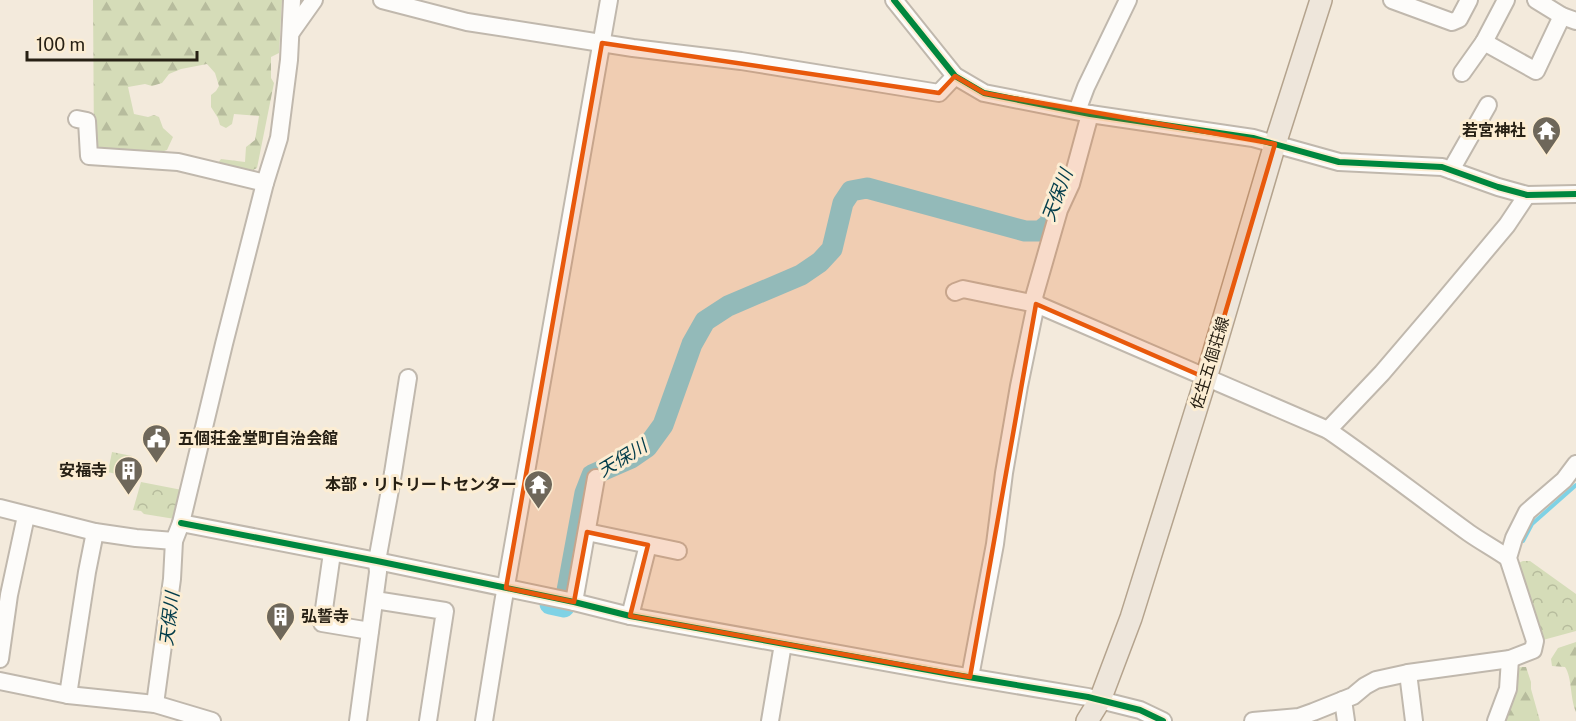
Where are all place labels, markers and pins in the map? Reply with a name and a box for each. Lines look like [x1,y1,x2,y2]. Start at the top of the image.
temple icon: 若宮神社 [1531,114,1563,156]
place label: 若宮神社 [1462,121,1526,140]
public building icon: 五個荘金堂町自治会館 [141,422,173,464]
place label: 五個荘金堂町自治会館 [178,429,338,448]
building icon: 安福寺 [112,454,144,496]
place label: 安福寺 [59,461,107,480]
temple icon: 本部・リトリートセンター [522,468,554,510]
place label: 本部・リトリートセンター [325,475,517,494]
building icon: 弘誓寺 [264,600,296,642]
place label: 弘誓寺 [301,607,349,626]

